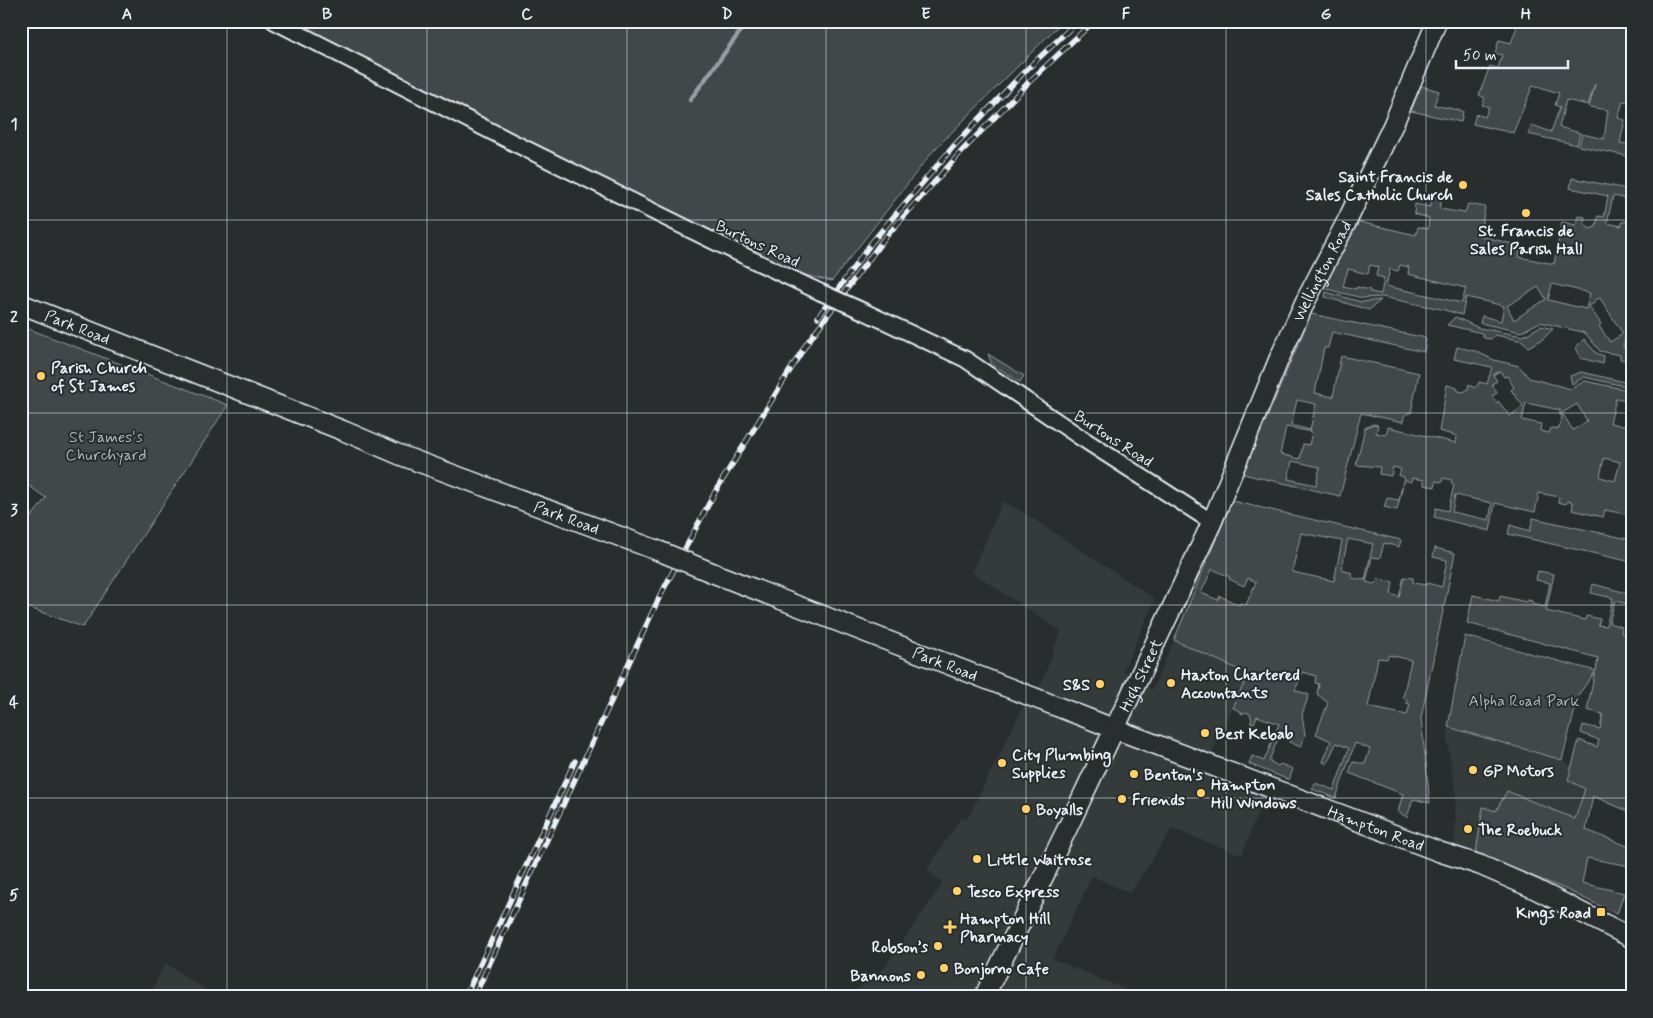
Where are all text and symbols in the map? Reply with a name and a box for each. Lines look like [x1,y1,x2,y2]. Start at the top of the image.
text: A [122,4,132,25]
text: B [322,4,332,25]
text: C [521,4,533,25]
text: D [721,4,733,25]
text: E [921,4,931,25]
text: F [1122,4,1131,25]
text: G [1321,4,1332,25]
text: H [1521,4,1532,25]
scale bar [1456,38,1568,70]
text: 50 m [1463,46,1497,66]
text: 1 [10,114,18,135]
place label: Saint Francis de Sales Catholic Church [1306,167,1453,206]
marker: Saint Francis de Sales Catholic Church [1457,179,1469,191]
marker: St. Francis de Sales Parish Hall [1520,207,1532,219]
street label: Burtons Road [712,216,803,273]
street label: Wellington Road [1289,217,1357,325]
place label: St. Francis de Sales Parish Hall [1470,221,1582,260]
street label: Park Road [42,306,113,350]
text: 2 [10,307,18,328]
place label: Parish Church of St James [51,358,147,397]
marker: Parish Church of St James [35,370,47,382]
street label: Burtons Road [1070,406,1157,473]
park label: St James's Churchyard [65,427,147,466]
street label: Park Road [531,497,602,540]
text: 3 [10,500,18,521]
street label: High Street [1115,635,1168,716]
street label: Park Road [909,643,981,687]
place label: Haxton Chartered Accountants [1181,665,1300,704]
place label: S&S [1063,675,1090,696]
marker: Haxton Chartered Accountants [1165,677,1177,689]
marker: S&S [1094,678,1106,690]
park label: Alpha Road Park [1469,691,1579,712]
text: 4 [9,692,19,713]
place label: Best Kebab [1215,724,1294,745]
marker: Best Kebab [1199,727,1211,739]
place label: City Plumbing Supplies [1012,745,1111,784]
marker: City Plumbing Supplies [996,757,1008,769]
place label: GP Motors [1483,761,1555,782]
marker: GP Motors [1467,764,1479,776]
place label: Benton's [1144,765,1204,786]
marker: Benton's [1128,768,1140,780]
place label: Hampton Hill Windows [1211,775,1297,814]
marker: Hampton Hill Windows [1195,787,1207,799]
place label: Friends [1132,790,1185,811]
marker: Friends [1116,793,1128,805]
place label: Boyalls [1036,800,1083,821]
street label: Hampton Road [1324,801,1427,857]
marker: Boyalls [1020,803,1032,815]
place label: The Roebuck [1478,820,1562,841]
marker: The Roebuck [1462,823,1474,835]
place label: Little Waitrose [987,850,1092,871]
marker: Little Waitrose [971,853,983,865]
place label: Tesco Express [967,882,1059,903]
text: 5 [9,885,19,906]
marker: Tesco Express [951,885,963,897]
place label: Kings Road [1516,903,1591,926]
marker: Kings Road [1595,906,1607,918]
place label: Hampton Hill Pharmacy [960,909,1051,948]
marker: Hampton Hill Pharmacy [944,921,956,933]
place label: Robson’s [872,937,929,958]
marker: Robson’s [932,940,944,952]
place label: Bonjorno Cafe [954,959,1049,980]
marker: Bonjorno Cafe [938,962,950,974]
place label: Bannons [850,966,911,987]
marker: Bannons [915,969,927,981]

